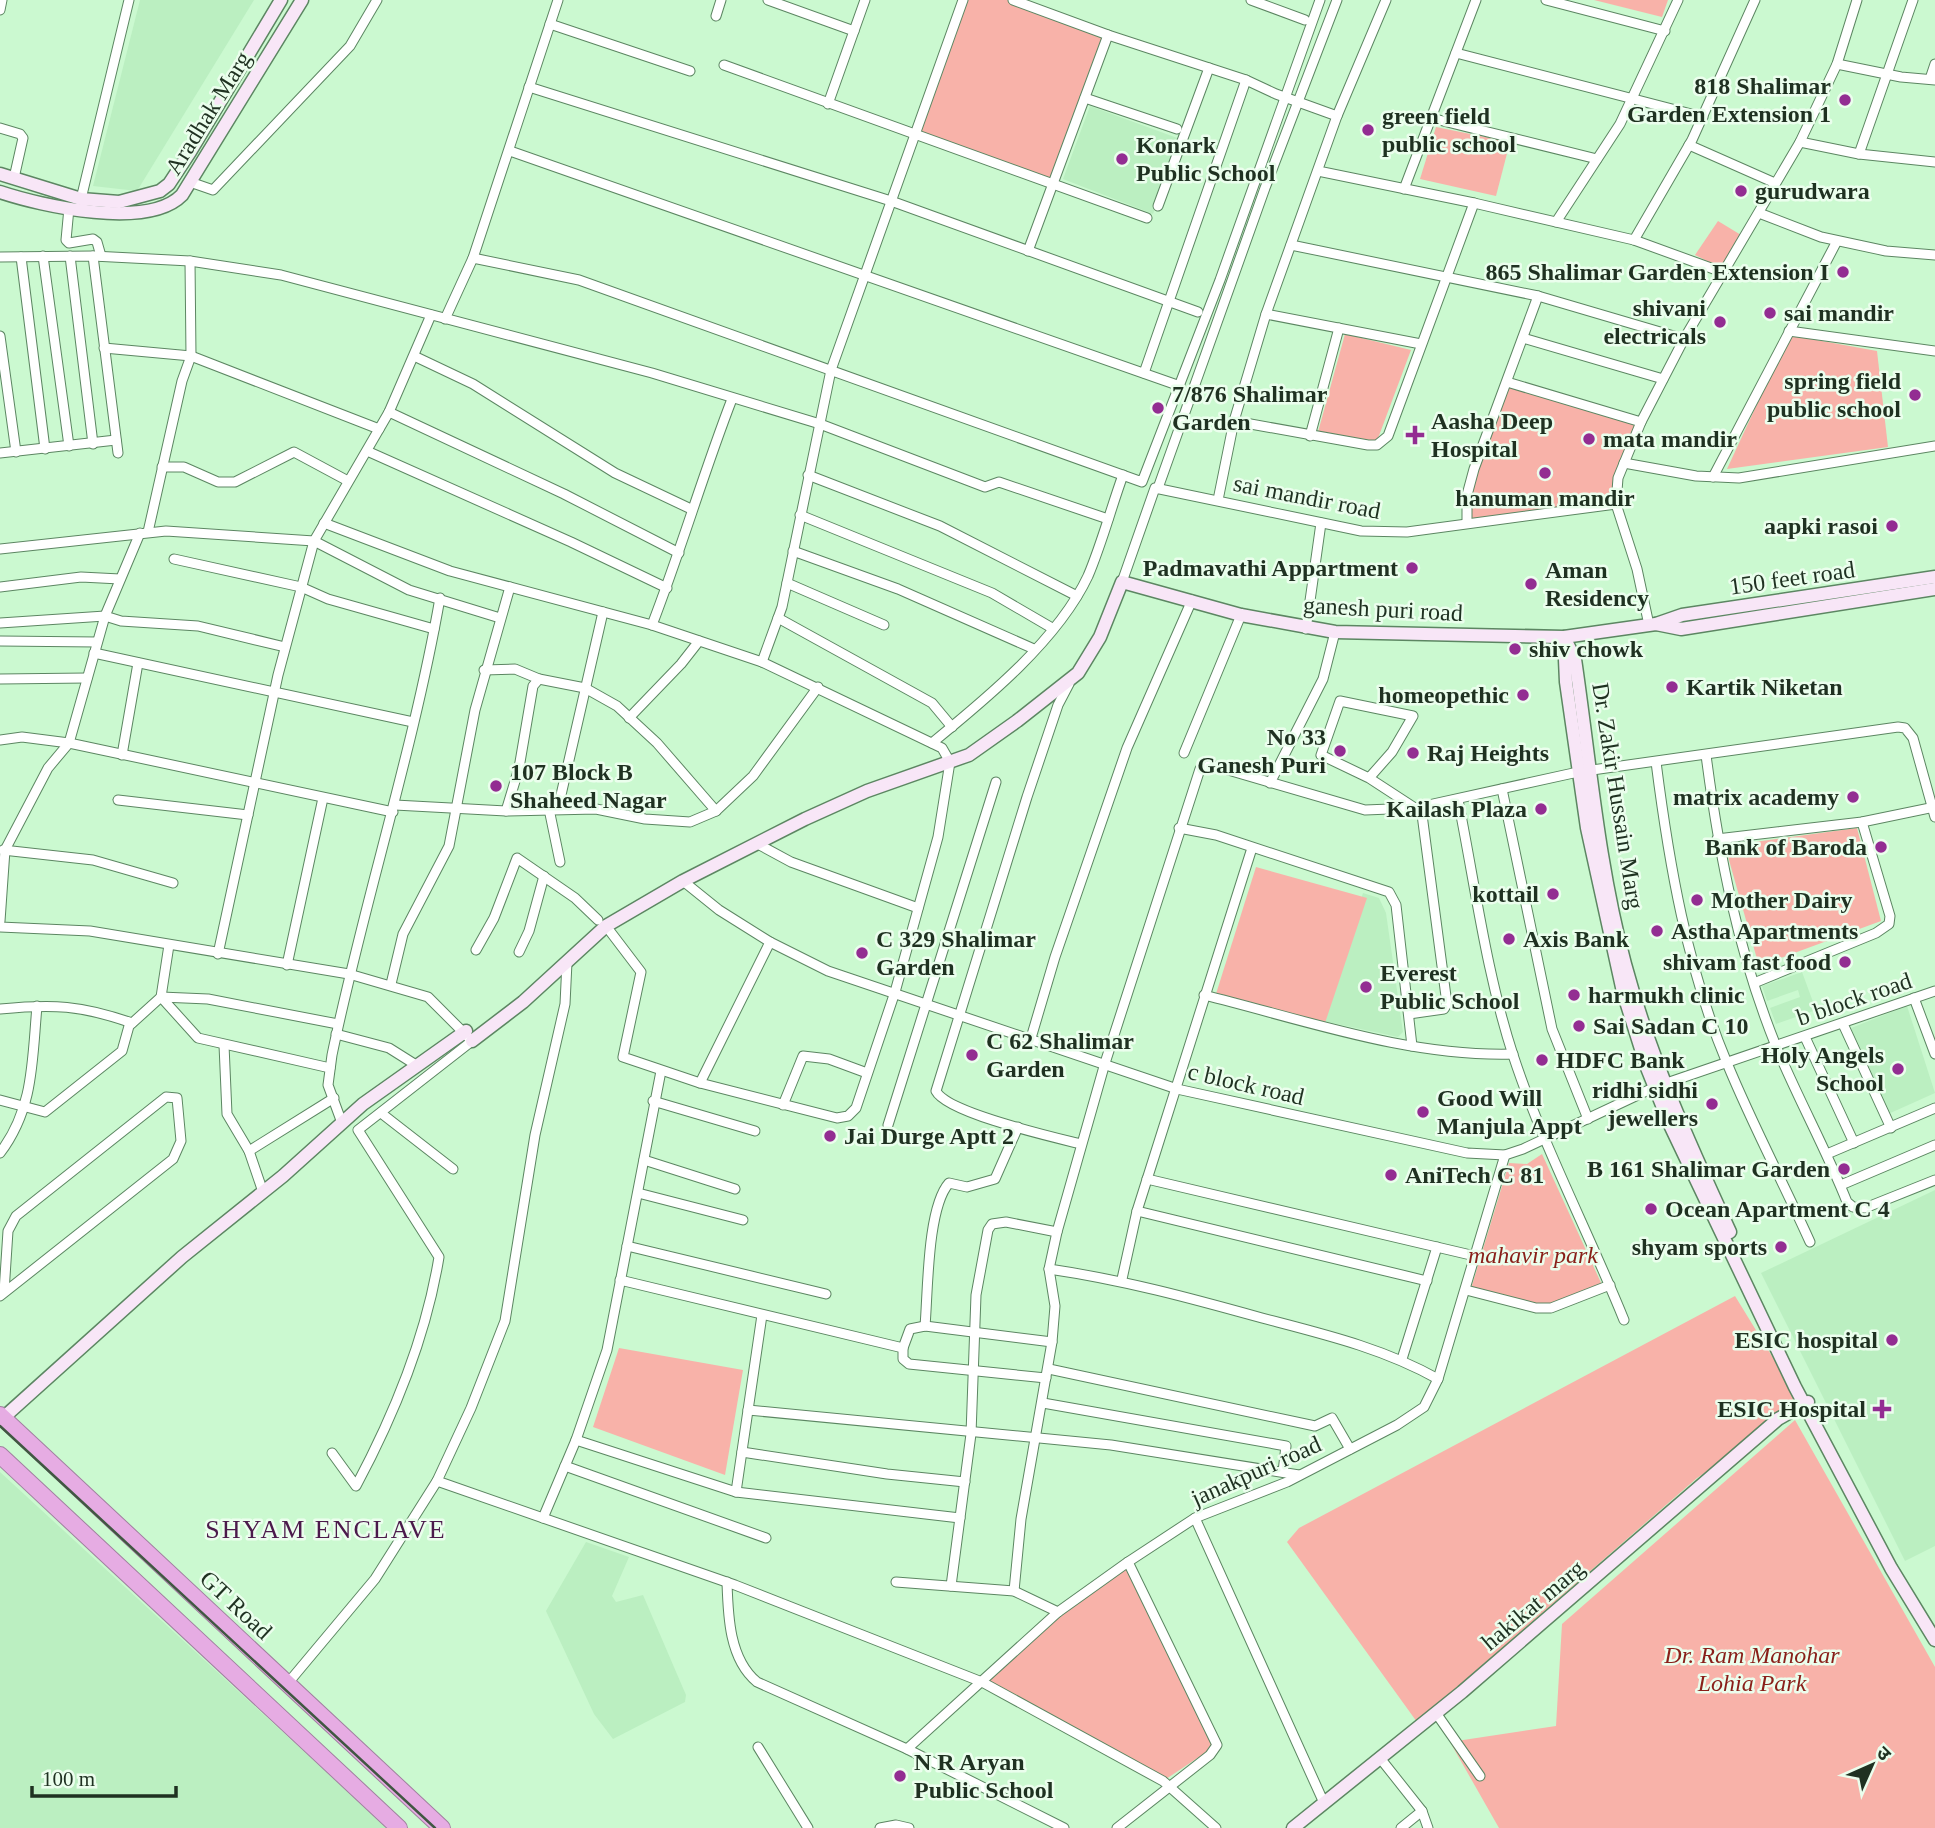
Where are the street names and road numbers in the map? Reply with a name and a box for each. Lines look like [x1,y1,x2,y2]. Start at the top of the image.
street label: Aradhak Marg [160,47,256,179]
street label: sai mandir road [1231,470,1383,524]
street label: 150 feet road [1728,556,1856,600]
street label: ganesh puri road [1302,592,1464,626]
street label: Dr. Zakir Hussain Marg [1587,681,1649,911]
street label: b block road [1793,967,1915,1031]
street label: c block road [1185,1058,1307,1110]
street label: janakpuri road [1186,1431,1325,1512]
street label: hakikat marg [1477,1555,1589,1655]
street label: GT Road [195,1565,277,1645]

